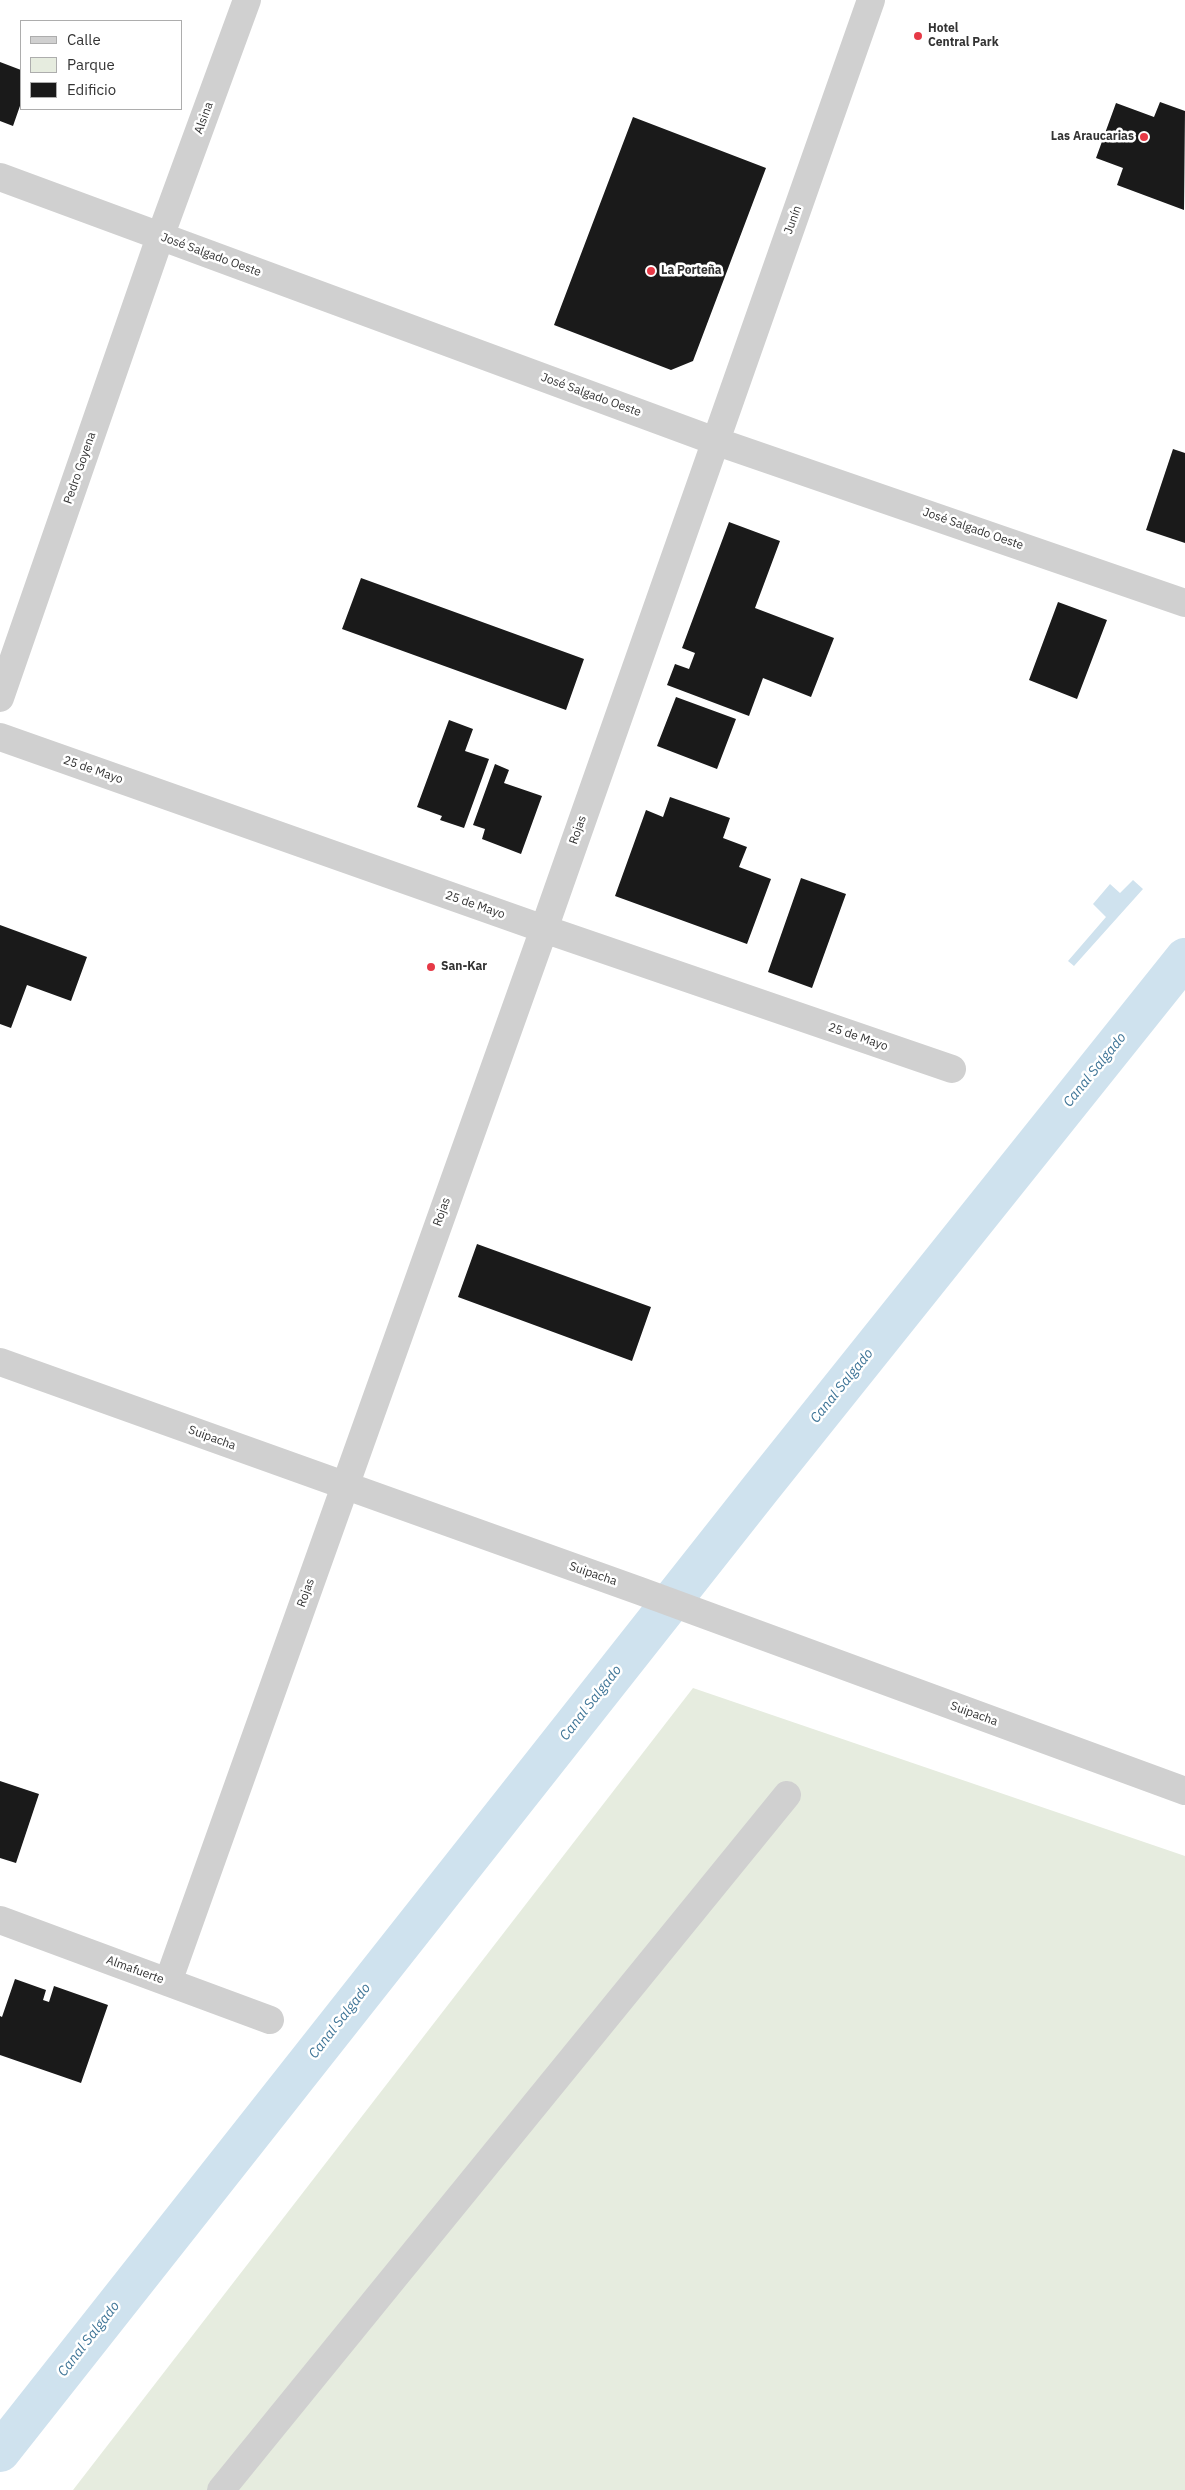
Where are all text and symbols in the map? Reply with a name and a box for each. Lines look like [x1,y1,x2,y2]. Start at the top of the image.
legend [20,20,182,110]
place label: Hotel Central Park [928,22,999,50]
text: Calle [67,30,101,49]
marker: Hotel Central Park [912,30,924,42]
text: Parque [67,55,115,74]
text: Edificio [67,80,116,99]
street label: Alsina [192,100,216,136]
place label: Las Araucarias [1051,130,1134,144]
marker: Las Araucarias [1138,131,1150,143]
street label: Junín [781,204,805,236]
street label: José Salgado Oeste [159,230,263,280]
place label: La Porteña [661,264,722,278]
marker: La Porteña [645,265,657,277]
street label: José Salgado Oeste [539,370,643,420]
street label: Pedro Goyena [61,430,99,506]
street label: José Salgado Oeste [921,505,1025,553]
street label: 25 de Mayo [61,753,125,787]
street label: Rojas [566,814,590,846]
street label: 25 de Mayo [443,888,507,922]
place label: San-Kar [441,960,487,974]
marker: San-Kar [425,961,437,973]
street label: 25 de Mayo [826,1020,890,1054]
water label: Canal Salgado [1060,1030,1130,1110]
street label: Rojas [430,1196,454,1228]
water label: Canal Salgado [807,1346,877,1426]
street label: Suipacha [186,1423,238,1453]
street label: Suipacha [567,1559,619,1589]
street label: Rojas [294,1577,318,1609]
water label: Canal Salgado [556,1662,626,1744]
street label: Suipacha [948,1699,1000,1729]
street label: Almafuerte [104,1953,166,1987]
water label: Canal Salgado [305,1980,375,2062]
water label: Canal Salgado [54,2298,124,2380]

